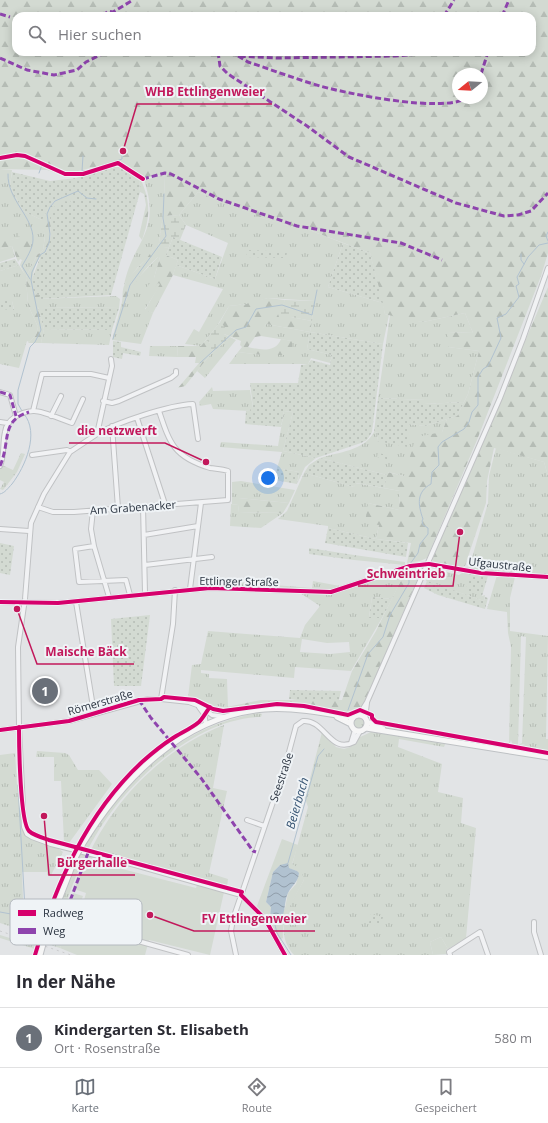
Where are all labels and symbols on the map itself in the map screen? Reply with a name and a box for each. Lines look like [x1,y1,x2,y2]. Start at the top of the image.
north arrow [452,68,488,104]
callout: WHB Ettlingenweier [137,80,272,104]
text: WHB Ettlingenweier [145,83,265,100]
callout: die netzwerft [69,419,165,443]
text: die netzwerft [77,422,157,439]
your location [258,468,278,488]
street label: Am Grabenacker [90,496,177,517]
street label: Ufgaustraße [468,553,532,575]
callout: Schweintrieb [358,562,453,586]
text: Schweintrieb [367,565,446,582]
street label: Ettlinger Straße [199,573,279,589]
callout: Maische Bäck [37,640,134,664]
text: Maische Bäck [45,643,127,660]
pin: 1 [32,676,58,706]
street label: Römerstraße [66,686,134,718]
street label: Seestraße [266,750,296,804]
water label: Beierbach [282,775,312,831]
callout: Bürgerhalle [49,851,135,875]
text: Bürgerhalle [57,854,127,871]
legend [10,899,142,945]
text: Radweg [43,905,83,920]
callout: FV Ettlingenweier [194,907,315,931]
text: FV Ettlingenweier [201,910,307,927]
text: Weg [43,923,65,938]

